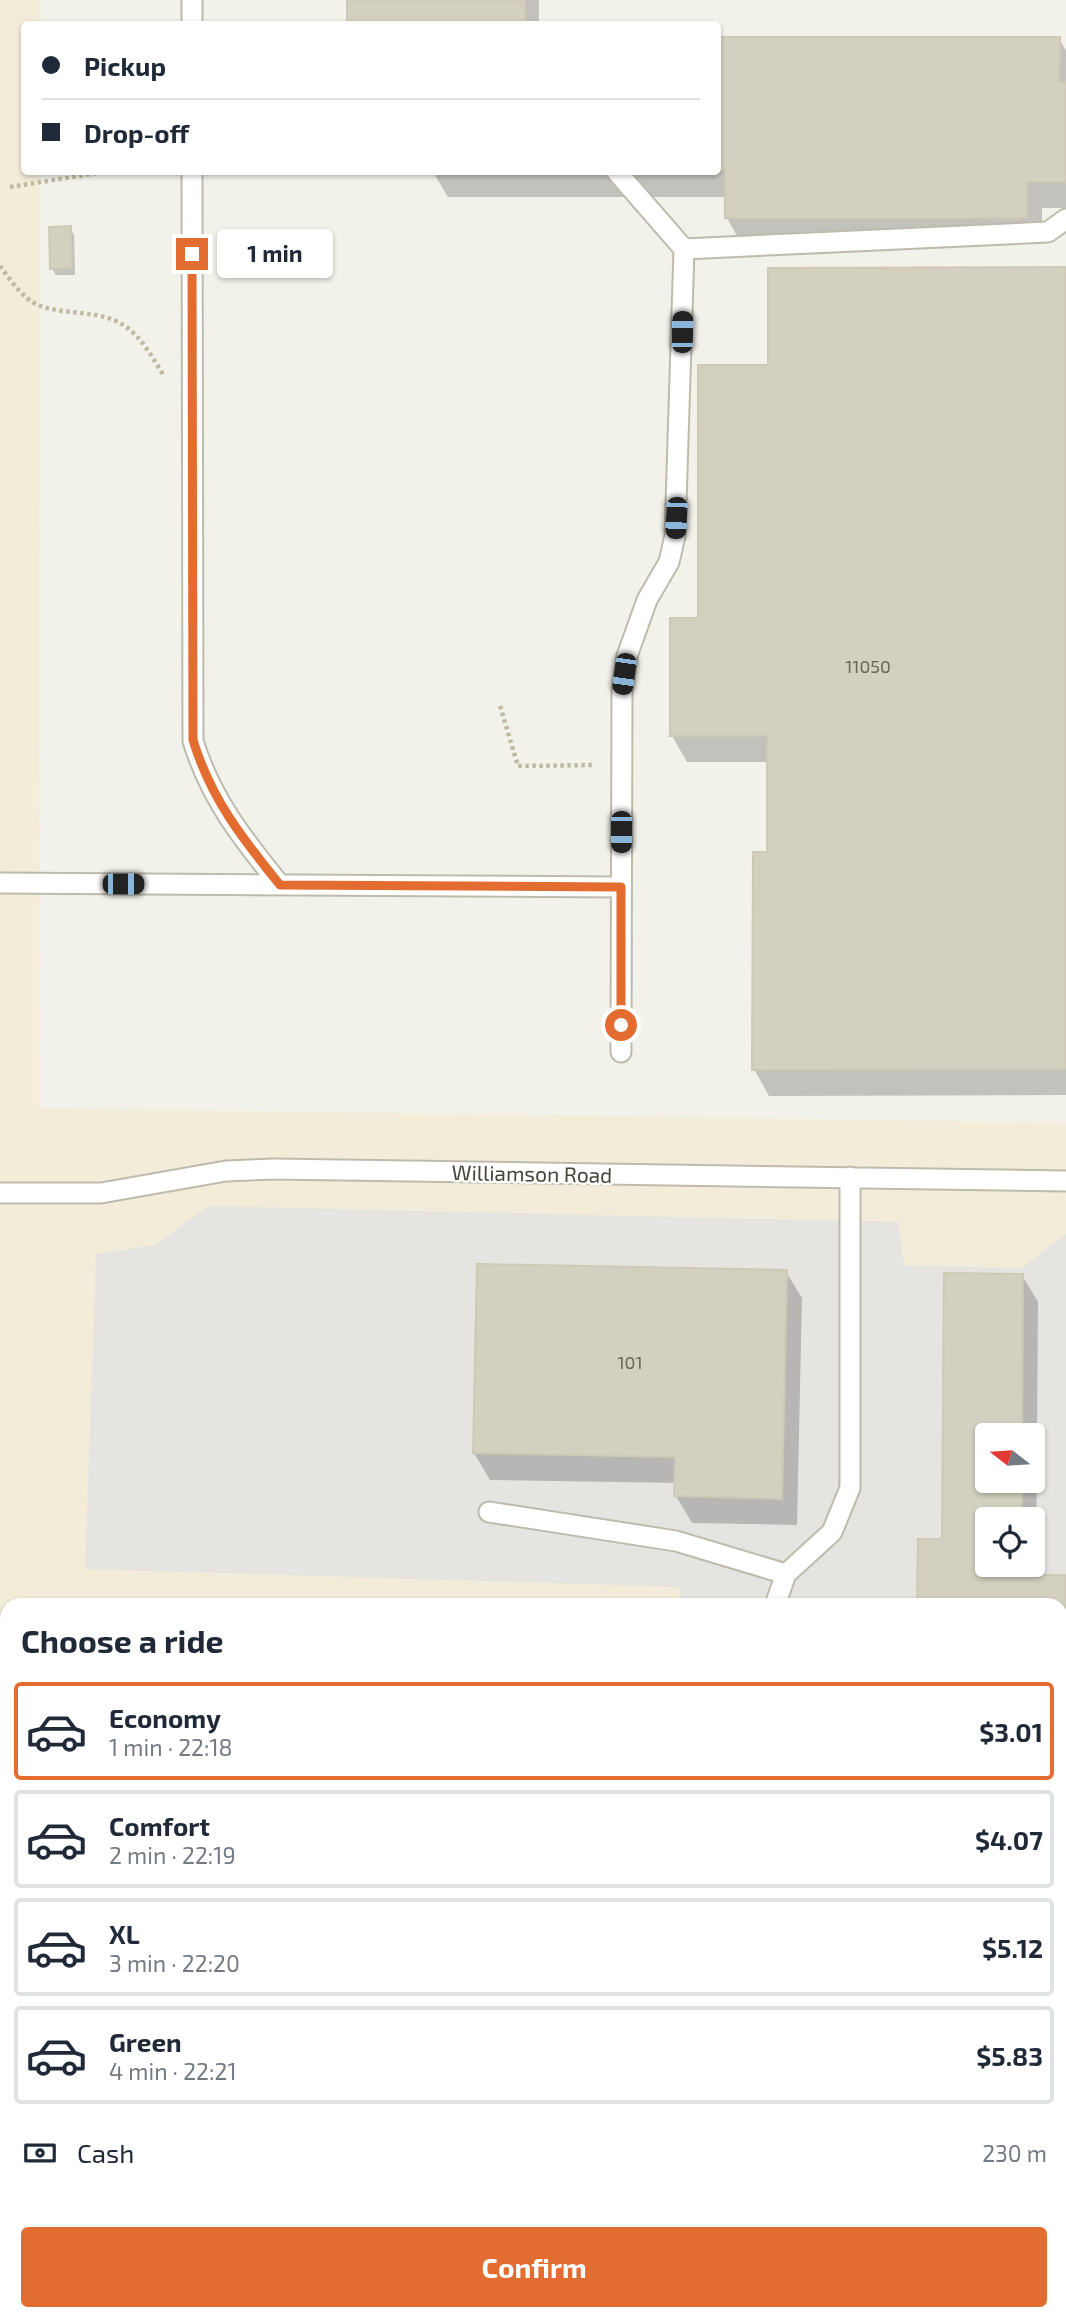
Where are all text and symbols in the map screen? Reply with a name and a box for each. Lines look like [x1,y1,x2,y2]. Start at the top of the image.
text: Pickup [84,50,166,81]
text: Drop-off [84,117,189,148]
callout: 1 min [216,230,332,278]
route end [176,238,208,270]
text: 1 min [247,239,303,267]
car [672,311,693,353]
car [665,496,688,540]
car [611,652,638,696]
house number: 11050 [845,655,891,677]
car [611,811,632,853]
car [103,874,145,895]
route start [605,1009,637,1041]
street label: Williamson Road [452,1159,612,1187]
house number: 101 [617,1351,643,1373]
north arrow [975,1423,1045,1493]
map controls [975,1423,1045,1577]
button: locate [975,1507,1045,1577]
text: Choose a ride [21,1621,224,1659]
icon: car [25,1700,88,1763]
text: Economy [109,1702,221,1733]
text: $3.01 [979,1716,1043,1747]
text: 1 min · 22:18 [109,1733,233,1761]
icon: car [25,1808,88,1871]
text: Comfort [109,1810,210,1841]
text: $4.07 [975,1824,1043,1855]
text: 2 min · 22:19 [109,1841,236,1869]
icon: car [25,1916,88,1979]
text: XL [109,1918,140,1949]
text: $5.12 [982,1932,1043,1963]
text: 3 min · 22:20 [109,1949,240,1977]
icon: car [25,2024,88,2087]
text: Green [109,2026,182,2057]
text: $5.83 [976,2040,1043,2071]
text: 4 min · 22:21 [109,2057,237,2085]
icon: cash [21,2134,59,2172]
text: Cash [77,2137,134,2168]
text: 230 m [982,2139,1047,2167]
button: Confirm [21,2227,1047,2307]

